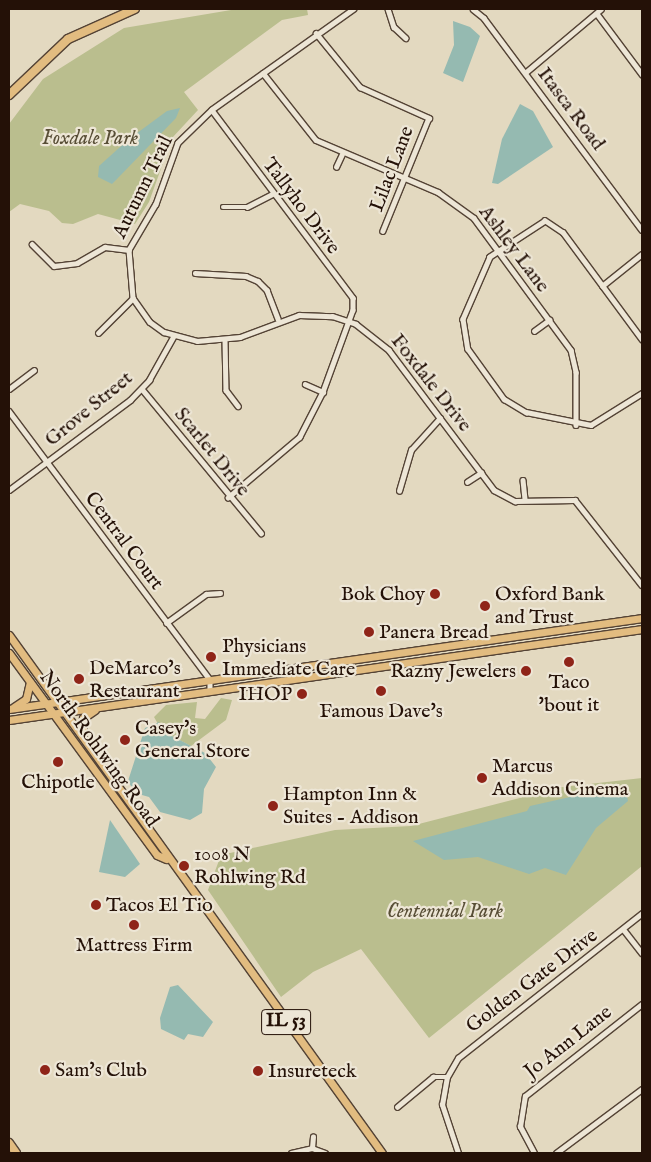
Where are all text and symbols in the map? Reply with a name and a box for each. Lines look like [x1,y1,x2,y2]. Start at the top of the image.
street label: Itasca Road [532,63,610,155]
street label: Lilac Lane [365,123,419,215]
park label: Foxdale Park [42,126,138,150]
street label: Autumn Trail [108,132,178,242]
street label: Tallyho Drive [257,153,345,259]
street label: Ashley Lane [474,201,554,297]
street label: Foxdale Drive [385,329,477,437]
street label: Grove Street [40,366,138,452]
street label: Scarlet Drive [169,403,255,501]
street label: Central Court [79,487,169,595]
place label: Bok Choy [341,582,425,606]
place label: Oxford Bank and Trust [495,582,605,629]
marker: Bok Choy [429,588,441,600]
marker: Oxford Bank and Trust [479,600,491,612]
place label: Panera Bread [379,620,488,644]
marker: Panera Bread [363,626,375,638]
place label: Physicians Immediate Care [222,634,355,681]
marker: Physicians Immediate Care [204,650,218,664]
place label: DeMarco's Restaurant [89,656,181,703]
marker: Taco 'bout it [563,656,575,668]
place label: Razny Jewelers [390,659,516,683]
marker: Razny Jewelers [520,665,532,677]
street label: North Rohlwing Road [34,666,164,832]
place label: Taco 'bout it [539,670,599,717]
marker: DeMarco's Restaurant [73,673,85,685]
place label: IHOP [238,682,292,706]
marker: Famous Dave's [375,685,387,697]
marker: IHOP [296,688,308,700]
place label: Famous Dave's [319,699,443,723]
place label: Casey's General Store [135,716,250,763]
marker: Casey's General Store [119,734,131,746]
place label: Marcus Addison Cinema [492,754,628,801]
marker: Chipotle [52,756,64,768]
place label: Chipotle [21,770,95,794]
marker: Marcus Addison Cinema [476,772,488,784]
place label: Hampton Inn & Suites - Addison [283,782,419,829]
marker: Hampton Inn & Suites - Addison [267,800,279,812]
place label: 1008 N Rohlwing Rd [194,842,306,889]
marker: 1008 N Rohlwing Rd [178,860,190,872]
place label: Tacos El Tio [106,893,213,917]
marker: Tacos El Tio [90,899,102,911]
park label: Centennial Park [387,899,503,923]
marker: Mattress Firm [128,919,140,931]
street label: Golden Gate Drive [462,924,602,1038]
place label: Mattress Firm [76,933,192,957]
street label: Jo Ann Lane [519,1000,617,1084]
road number: IL 53 [261,1006,311,1038]
place label: Sam's Club [55,1058,147,1082]
place label: Insureteck [268,1059,357,1083]
marker: Sam's Club [39,1064,51,1076]
marker: Insureteck [252,1065,264,1077]

